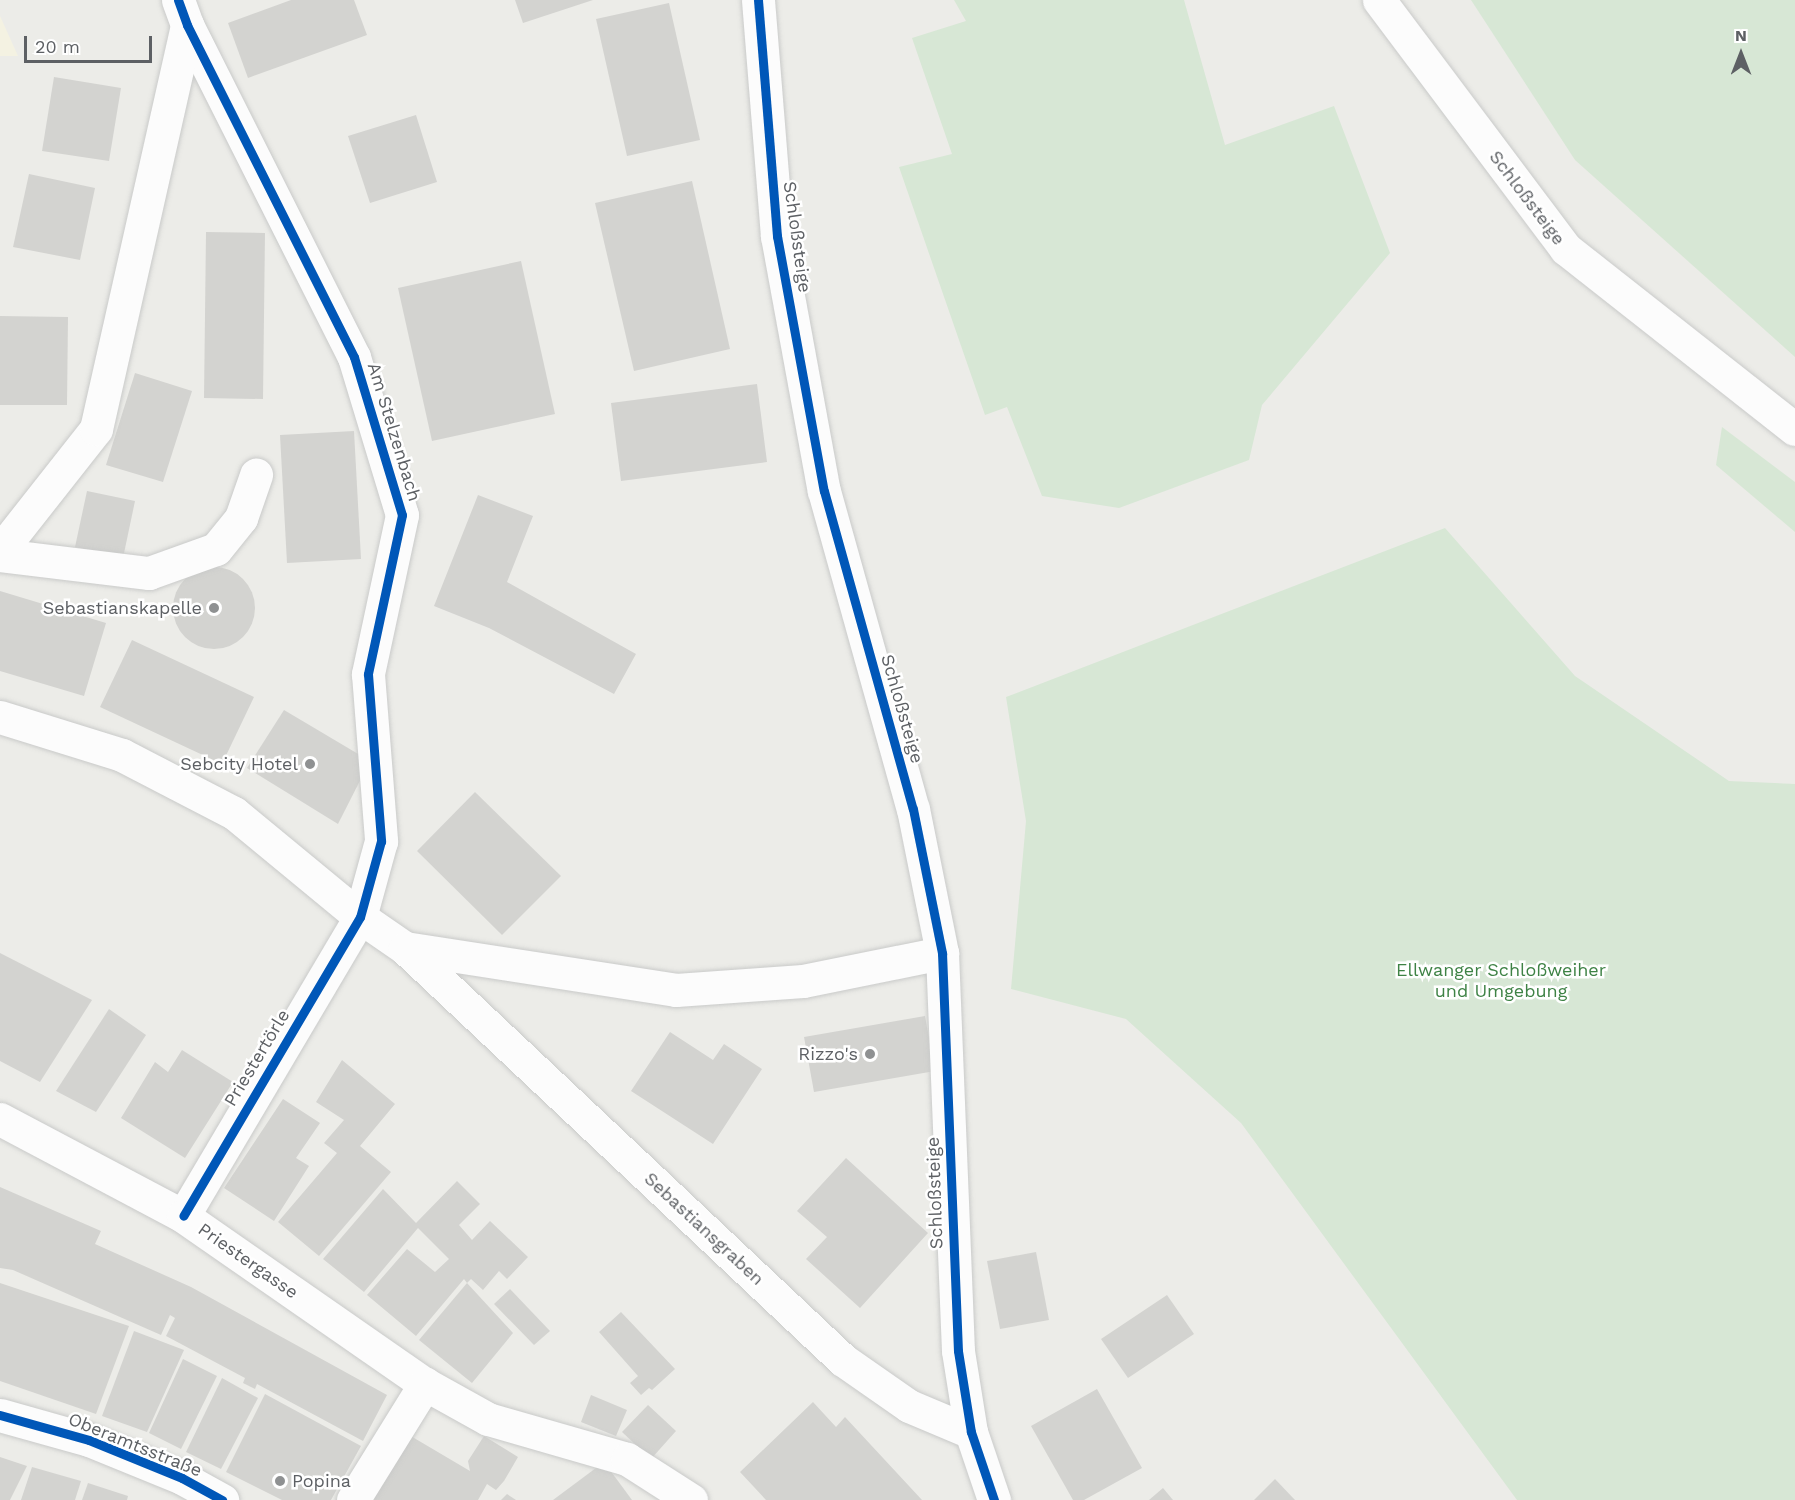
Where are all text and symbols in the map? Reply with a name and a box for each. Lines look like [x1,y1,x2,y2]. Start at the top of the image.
scale bar [27,24,154,62]
north arrow [1711,24,1771,84]
text: N [1735,26,1747,45]
text: 20 m [35,36,80,57]
street label: Schloßsteige [1485,147,1569,249]
street label: Schloßsteige [778,180,816,294]
street label: Am Stelzenbach [363,360,425,504]
place label: Sebastianskapelle [43,597,202,619]
marker: Sebastianskapelle [207,601,221,615]
street label: Schloßsteige [876,652,928,766]
place label: Sebcity Hotel [180,753,298,775]
marker: Sebcity Hotel [303,757,317,771]
park label: Ellwanger Schloßweiher und Umgebung [1396,960,1606,1002]
street label: Priestertörle [220,1006,294,1110]
place label: Rizzo's [798,1043,858,1065]
marker: Rizzo's [863,1047,877,1061]
street label: Schloßsteige [922,1136,948,1250]
street label: Sebastiansgraben [640,1168,768,1290]
street label: Priestergasse [194,1219,302,1303]
street label: Oberamtsstraße [65,1408,205,1482]
place label: Popina [292,1470,351,1492]
marker: Popina [273,1474,287,1488]

